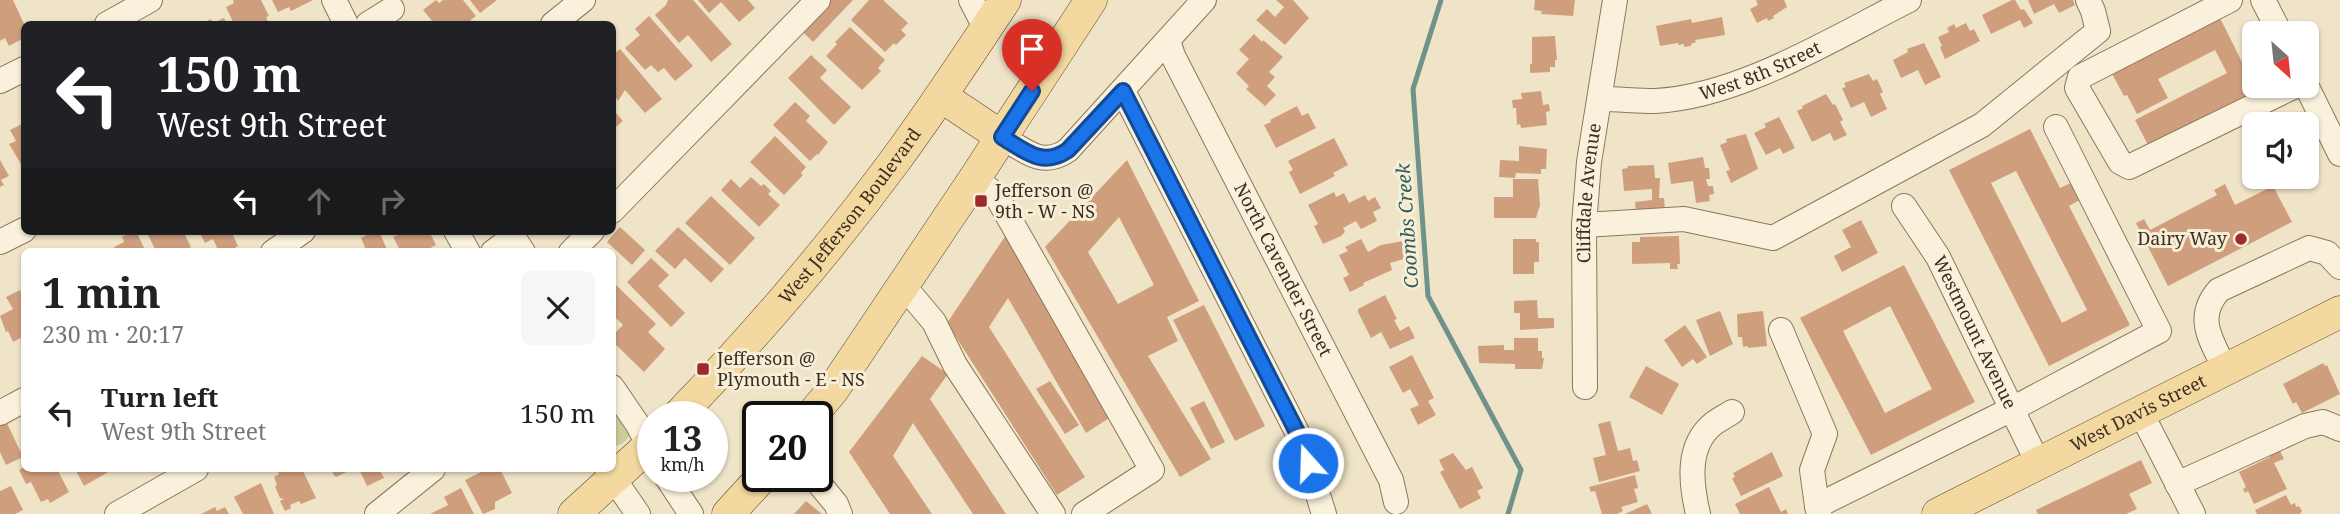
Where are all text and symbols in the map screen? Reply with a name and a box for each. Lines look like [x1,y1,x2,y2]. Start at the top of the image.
pin [1002,19,1062,91]
north arrow [2242,21,2319,98]
map controls [2242,21,2319,189]
icon: arrive [1013,30,1051,68]
street label: West 8th Street [1696,35,1825,105]
text: 150 m [157,40,301,106]
icon: left [42,49,133,140]
text: West 9th Street [157,103,387,146]
button: sound [2242,112,2319,189]
street label: Cliffdale Avenue [1571,121,1606,263]
street label: West Jefferson Boulevard [773,123,926,308]
water label: Coombs Creek [1390,161,1424,289]
place label: Jefferson @ 9th - W - NS [994,178,1095,223]
street label: North Cavender Street [1229,178,1338,360]
icon: left [227,182,265,220]
icon: ahead [300,182,338,220]
icon: right [373,182,411,220]
marker: Jefferson @ 9th - W - NS [973,193,989,209]
place label: Dairy Way [2137,226,2228,250]
marker: Dairy Way [2233,231,2249,247]
street label: Westmount Avenue [1928,251,2023,413]
text: 1 min [42,263,161,320]
button: close [521,271,595,345]
text: 230 m · 20:17 [42,318,184,350]
place label: Jefferson @ Plymouth - E - NS [716,346,865,391]
marker: Jefferson @ Plymouth - E - NS [695,361,711,377]
street label: West Davis Street [2066,368,2210,457]
text: Turn left [101,379,218,415]
icon: left [42,394,80,432]
text: 150 m [520,395,595,431]
speed limit sign: 20 [742,401,833,492]
text: 13 [663,414,702,461]
text: West 9th Street [101,415,266,447]
position arrow [1271,426,1345,500]
text: km/h [660,452,705,476]

